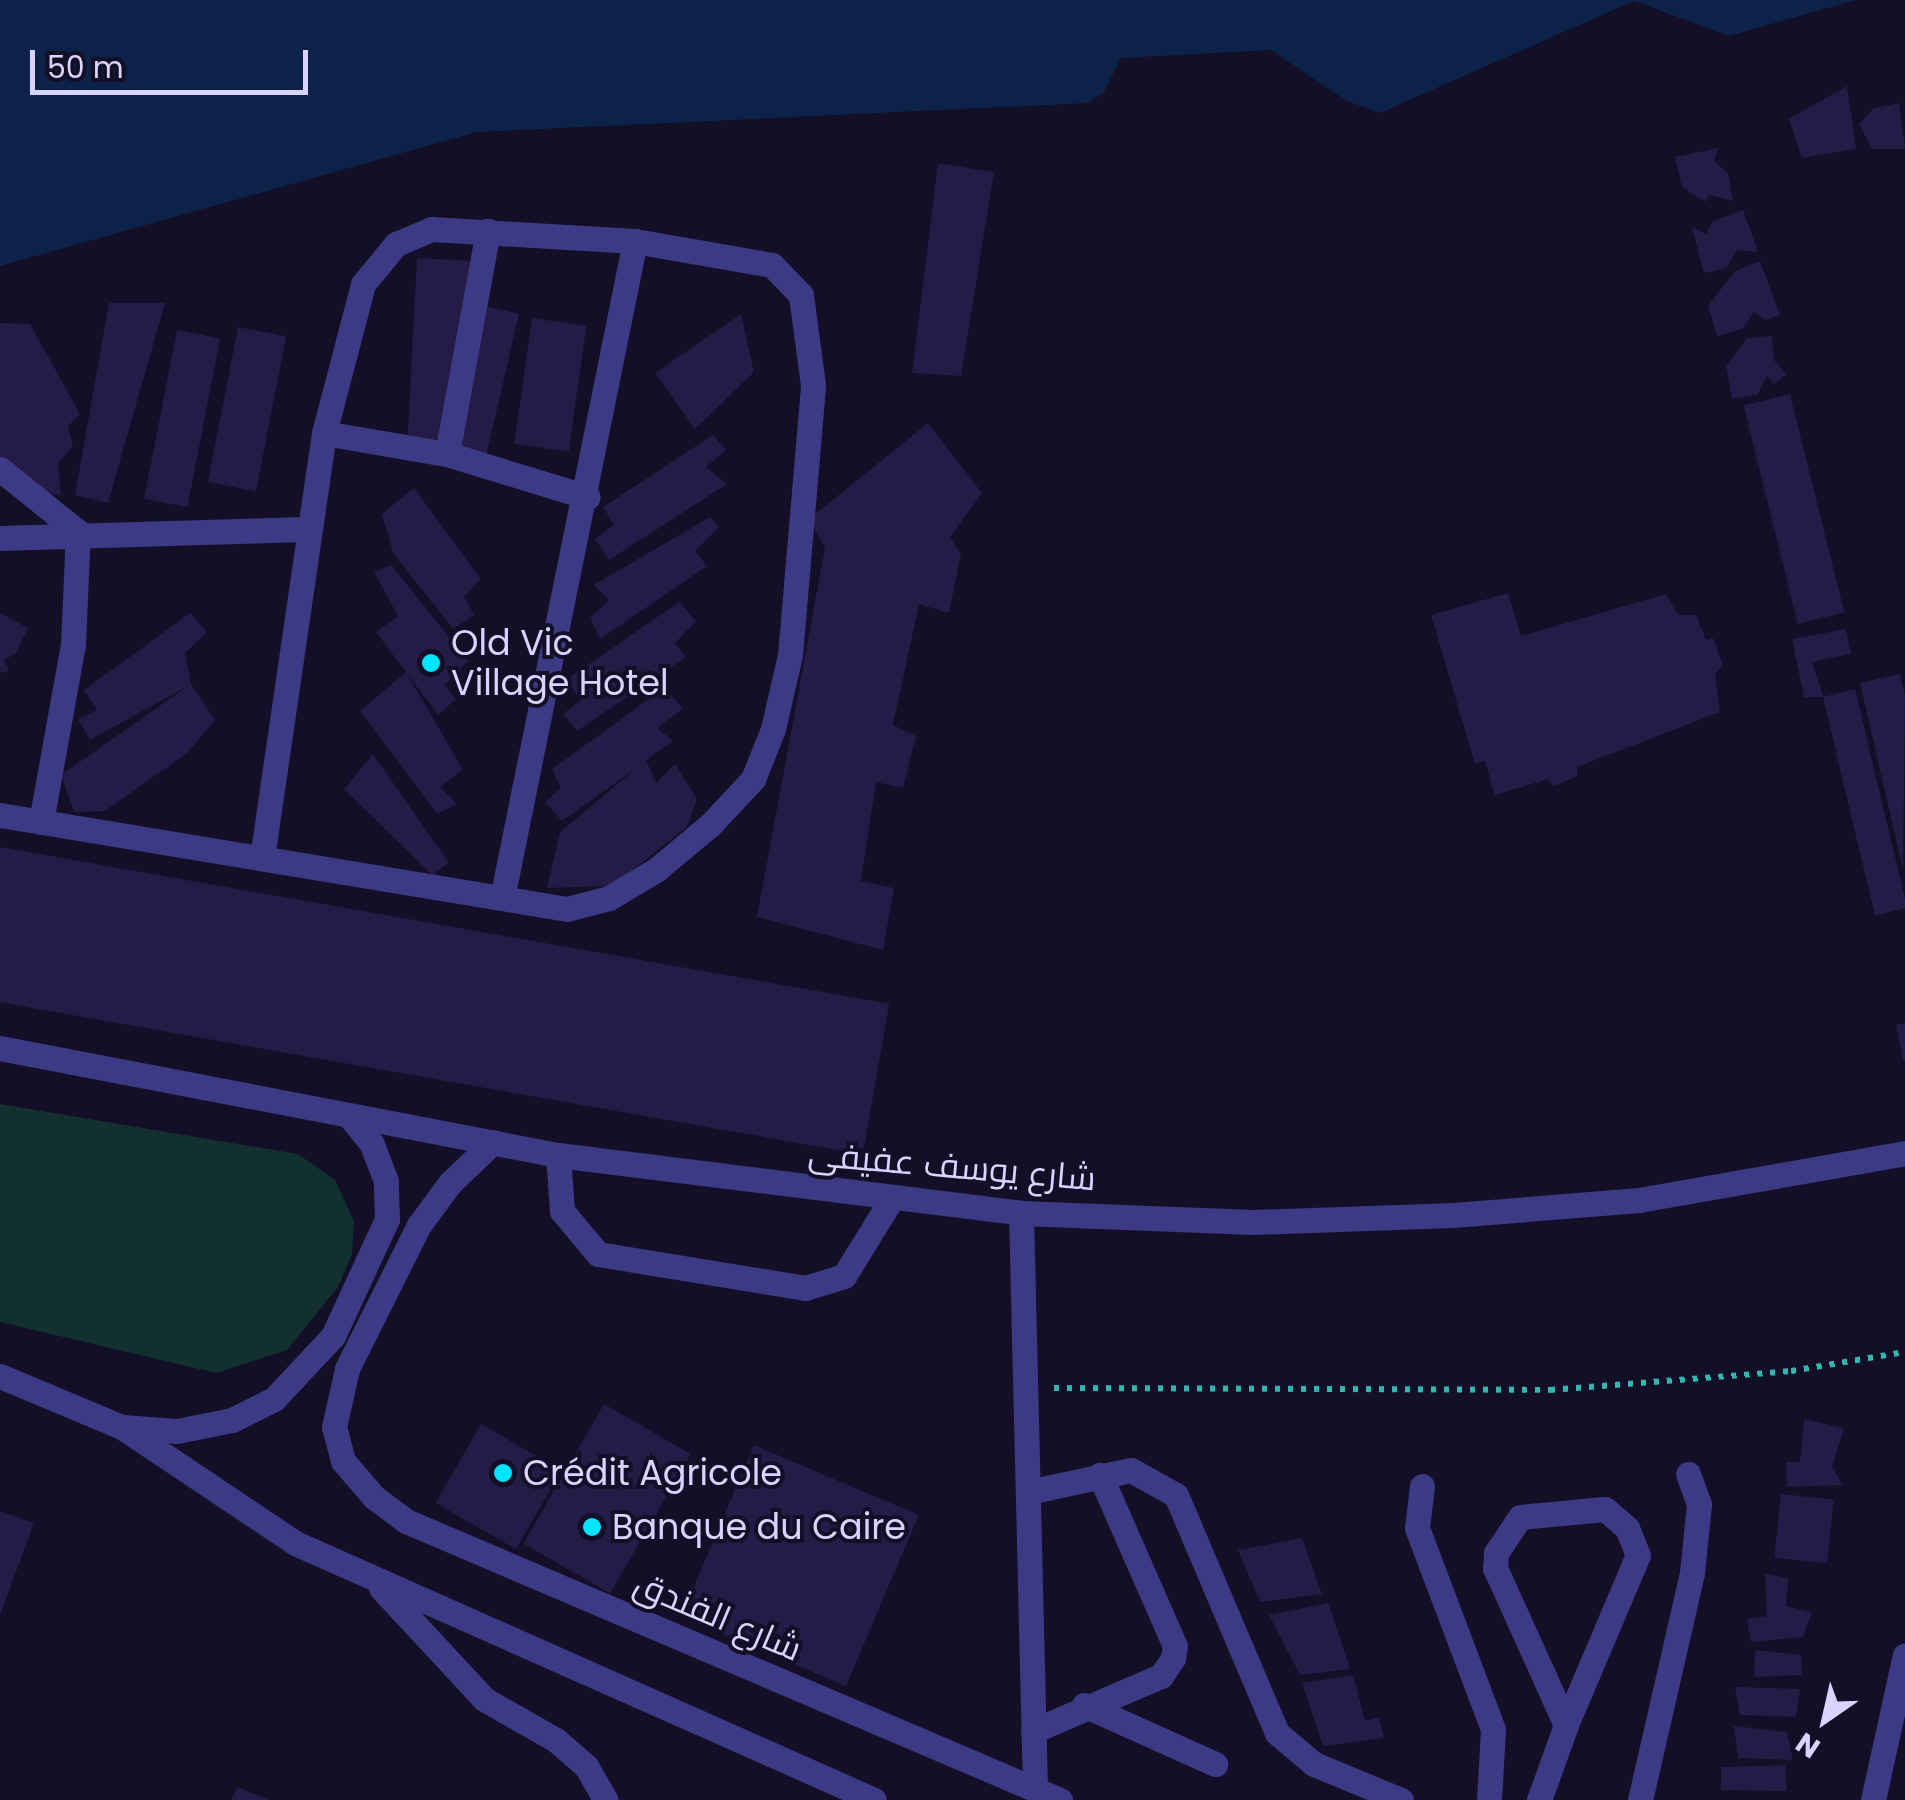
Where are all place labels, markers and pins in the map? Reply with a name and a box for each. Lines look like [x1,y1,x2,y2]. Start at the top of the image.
place label: Old Vic Village Hotel [451,622,669,704]
marker: Old Vic Village Hotel [420,652,442,674]
place label: Crédit Agricole [523,1452,782,1494]
marker: Crédit Agricole [492,1462,514,1484]
place label: Banque du Caire [612,1506,906,1548]
marker: Banque du Caire [581,1516,603,1538]

